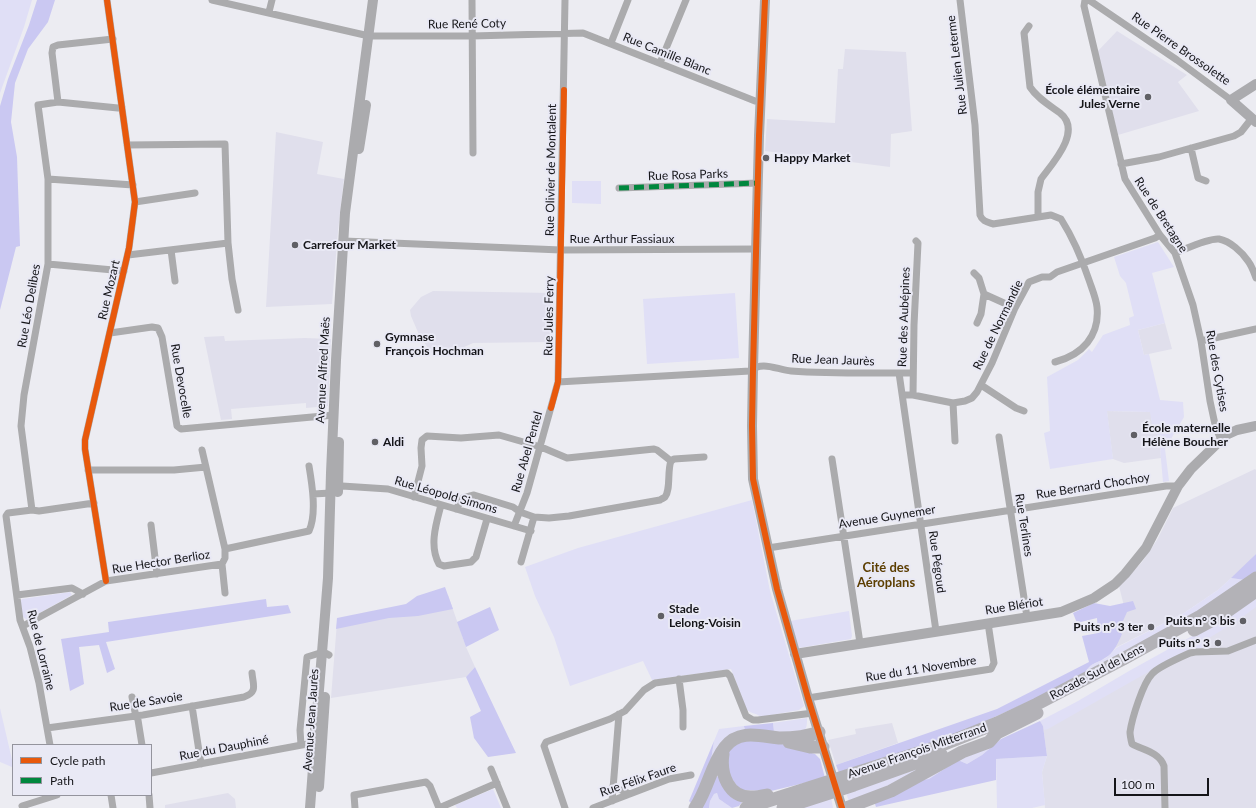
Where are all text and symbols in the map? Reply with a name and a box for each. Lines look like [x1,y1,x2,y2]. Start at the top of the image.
street label: Rue Pierre Brossolette [1129,10,1233,88]
street label: Rue Julien Leterme [944,15,970,115]
street label: Rue René Coty [428,16,506,32]
street label: Rue Camille Blanc [621,30,713,78]
place label: École élémentaire Jules Verne [1045,83,1140,111]
marker: École élémentaire Jules Verne [1143,92,1153,102]
street label: Rue Olivier de Montalent [543,104,559,236]
place label: Happy Market [774,151,851,165]
marker: Happy Market [761,153,771,163]
street label: Rue Rosa Parks [648,166,728,184]
street label: Rue de Bretagne [1131,175,1191,255]
street label: Rue Arthur Fassiaux [570,232,674,246]
place label: Carrefour Market [303,238,396,252]
marker: Carrefour Market [290,240,300,250]
street label: Rue Mozart [95,259,123,321]
street label: Rue Léo Delibes [15,263,43,349]
street label: Rue des Aubépines [895,267,913,367]
street label: Rue Jules Ferry [541,276,557,356]
street label: Rue de Normandie [970,278,1026,372]
street label: Avenue Alfred Maës [313,316,333,424]
street label: Rue des Cytises [1203,329,1231,413]
place label: Gymnase François Hochman [385,330,484,358]
marker: Gymnase François Hochman [372,339,382,349]
street label: Rue Devocelle [167,343,195,419]
street label: Rue Jean Jaurès [791,351,875,369]
street label: Rue Abel Pentel [509,410,545,494]
place label: École maternelle Hélène Boucher [1142,421,1230,449]
marker: École maternelle Hélène Boucher [1129,430,1139,440]
place label: Aldi [383,435,404,449]
marker: Aldi [370,437,380,447]
street label: Rue Bernard Chochoy [1035,470,1151,502]
street label: Rue Léopold Simons [393,473,499,517]
street label: Rue Terlines [1012,492,1036,558]
street label: Avenue Guynemer [838,502,936,532]
street label: Rue Pégoud [925,530,949,594]
street label: Rue Hector Berlioz [111,547,211,577]
district label: Cité des Aéroplans [857,560,915,591]
street label: Rue Blériot [984,594,1044,618]
place label: Stade Lelong-Voisin [669,602,741,630]
street label: Rue de Lorraine [24,608,58,692]
marker: Stade Lelong-Voisin [656,611,666,621]
place label: Puits n° 3 bis [1165,614,1235,628]
marker: Puits n° 3 bis [1238,616,1248,626]
place label: Puits n° 3 ter [1073,620,1143,634]
marker: Puits n° 3 ter [1146,622,1156,632]
place label: Puits n° 3 [1158,636,1210,650]
marker: Puits n° 3 [1213,638,1223,648]
street label: Rocade Sud de Lens [1047,641,1147,703]
street label: Rue du 11 Novembre [865,653,977,685]
street label: Avenue Jean Jaurès [300,668,322,772]
street label: Rue de Savoie [108,689,184,715]
street label: Avenue François Mitterrand [846,720,988,782]
street label: Rue du Dauphiné [178,732,270,764]
legend [12,744,152,796]
text: Cycle path [50,753,105,768]
street label: Rue Félix Faure [598,760,678,800]
scale bar [1116,770,1211,796]
text: Path [50,773,74,788]
text: 100 m [1121,777,1155,792]

